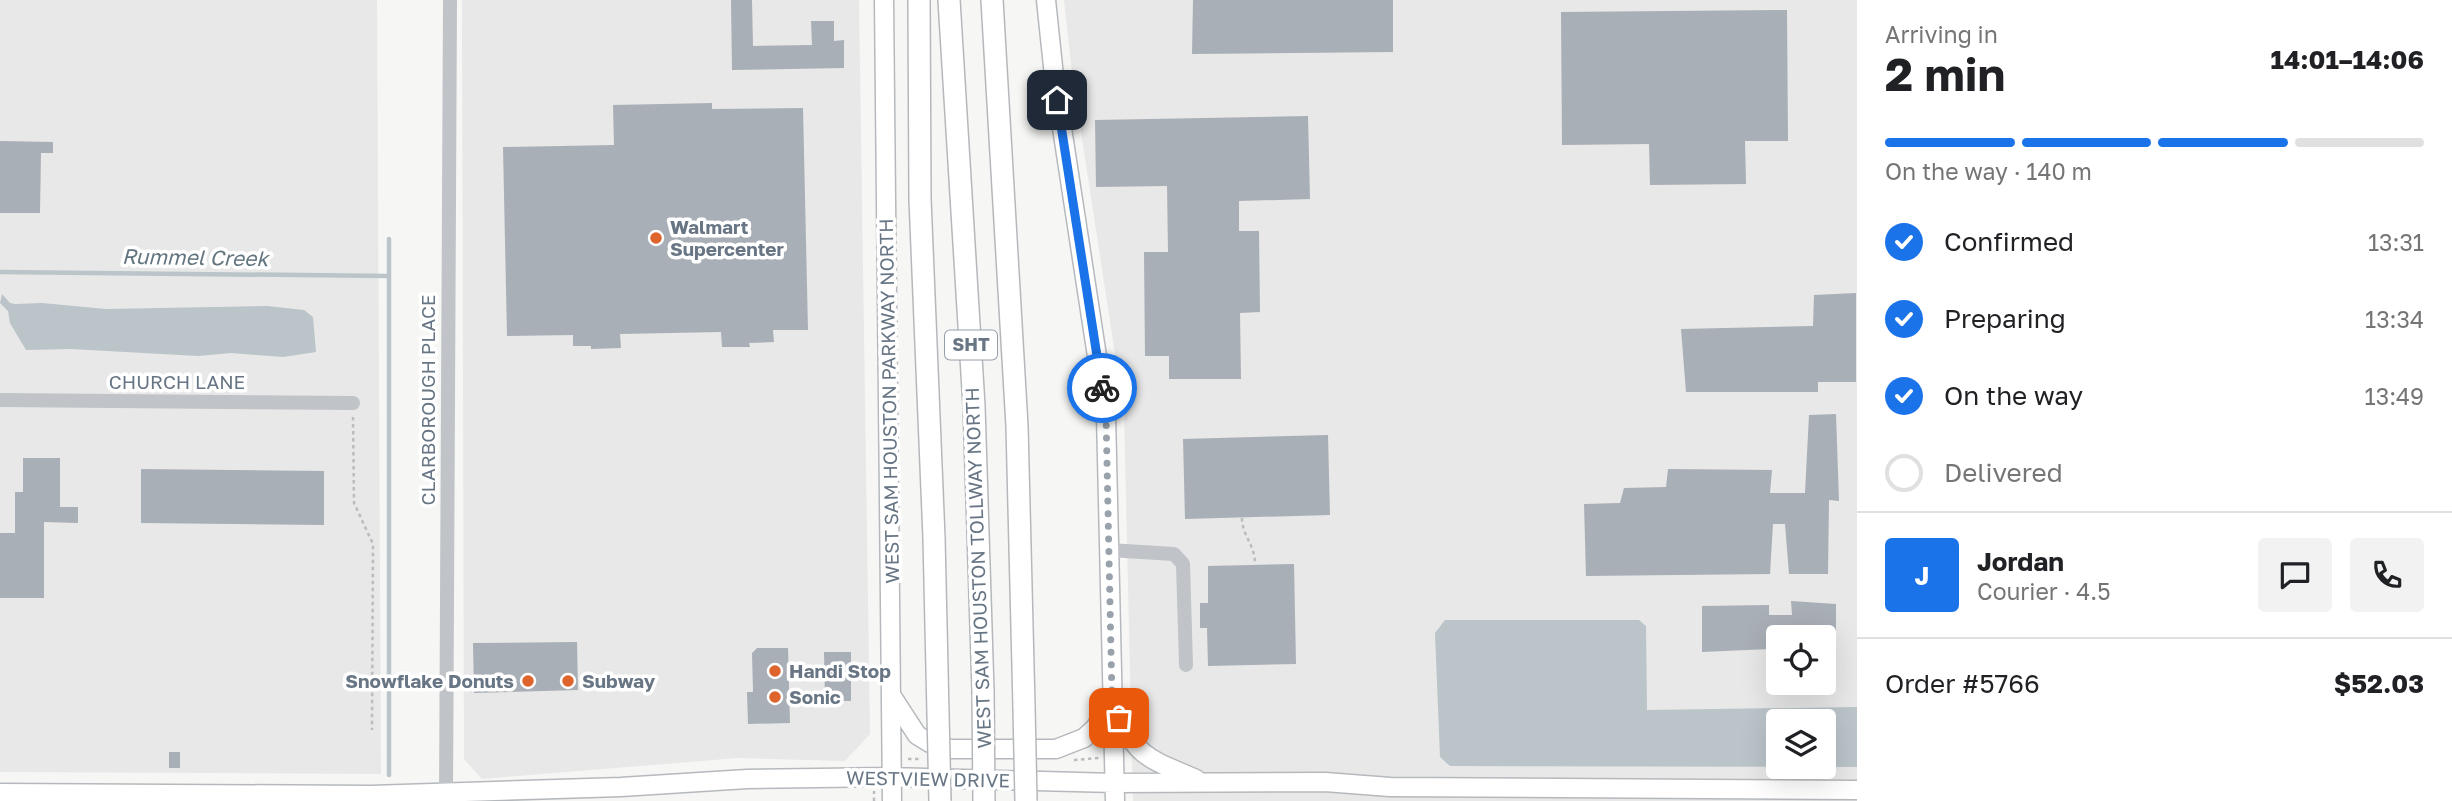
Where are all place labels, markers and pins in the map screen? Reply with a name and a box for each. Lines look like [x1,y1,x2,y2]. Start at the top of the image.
pin [1027,70,1087,130]
place label: Walmart Supercenter [670,215,784,260]
marker: Walmart Supercenter [648,230,664,246]
place label: Handi Stop [789,659,891,682]
marker: Handi Stop [767,663,783,679]
place label: Snowflake Donuts [345,669,514,692]
place label: Subway [582,669,656,692]
marker: Snowflake Donuts [520,673,536,689]
marker: Subway [560,673,576,689]
place label: Sonic [789,685,841,708]
pin [1089,688,1149,748]
marker: Sonic [767,689,783,705]

